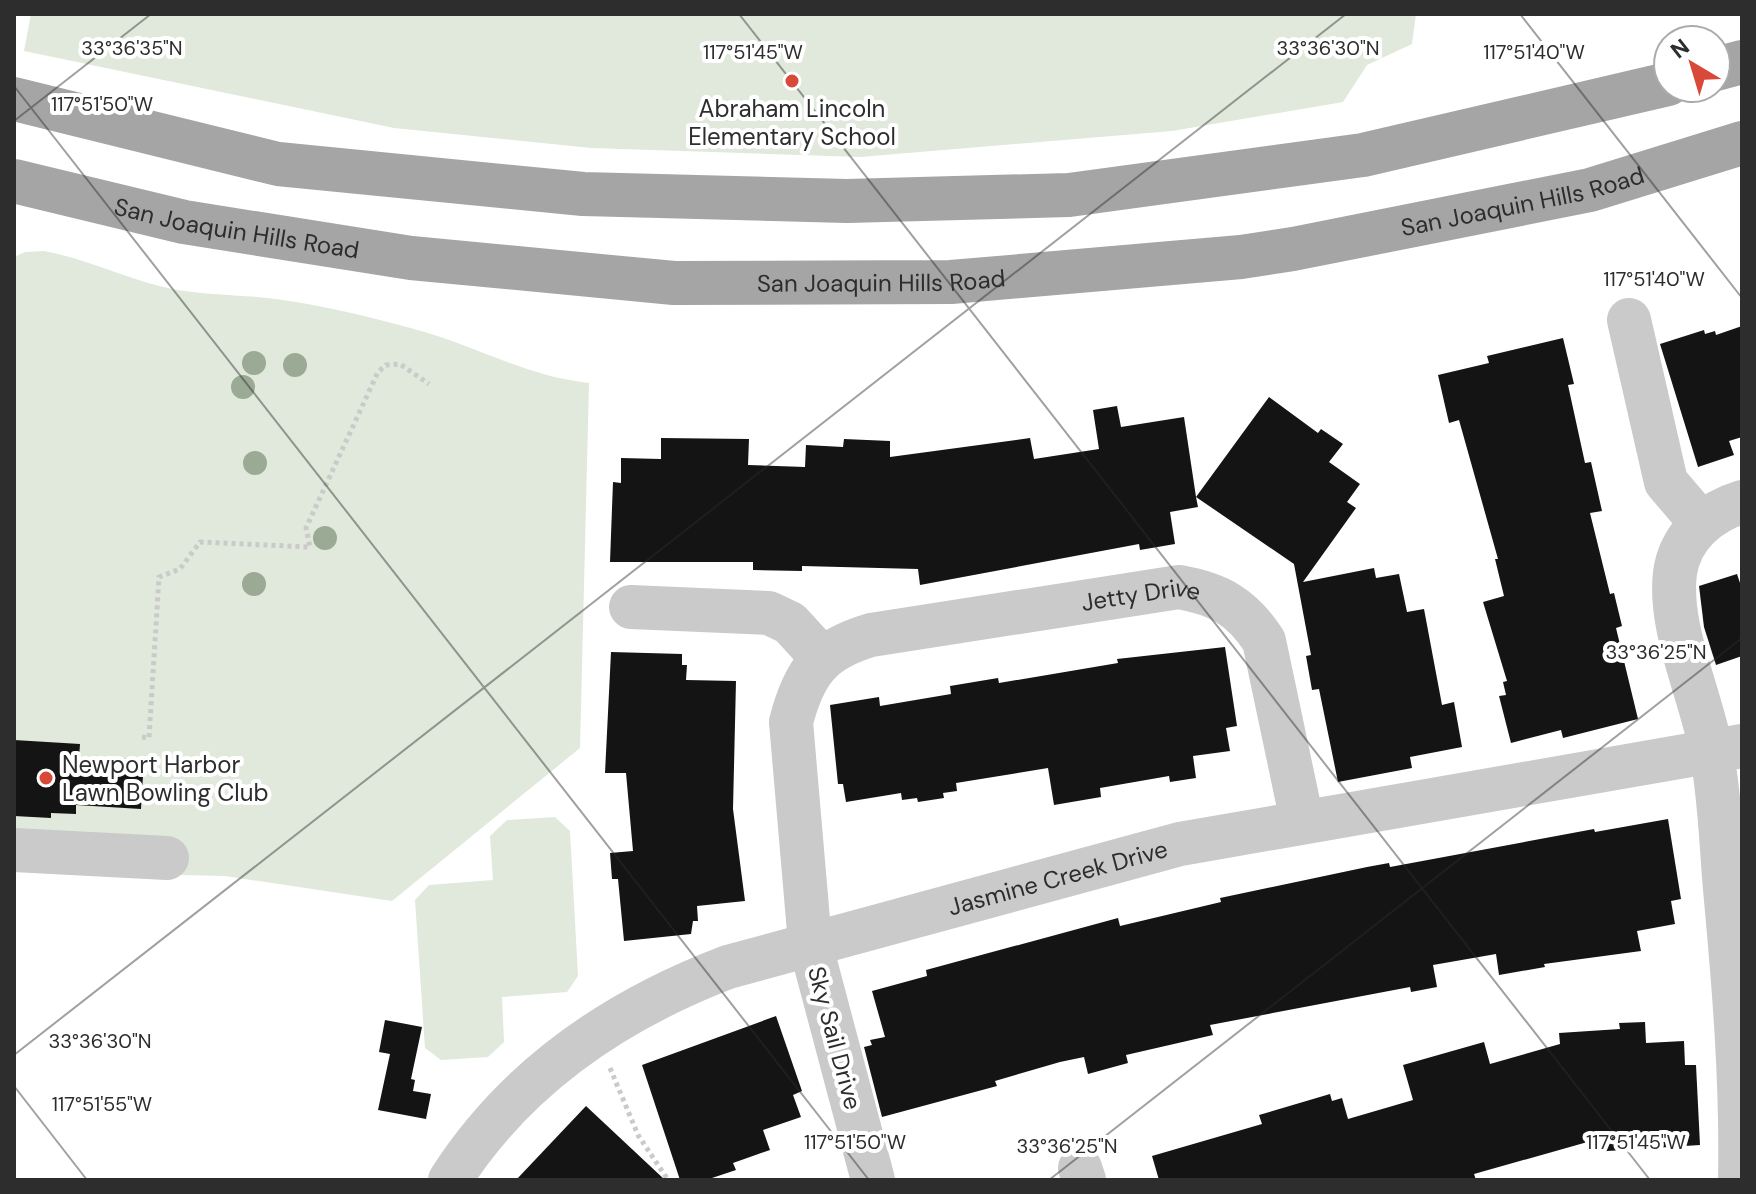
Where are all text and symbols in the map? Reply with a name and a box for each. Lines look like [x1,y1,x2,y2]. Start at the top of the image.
north arrow [1652,24,1732,104]
text: N [1665,32,1695,65]
text: 33°36'35"N [81,35,183,61]
text: 33°36'30"N [1276,35,1380,61]
text: 117°51'45"W [703,39,803,65]
text: 117°51'40"W [1483,39,1585,65]
marker: Abraham Lincoln Elementary School [783,72,801,90]
text: 117°51'50"W [51,91,153,117]
place label: Abraham Lincoln Elementary School [688,93,896,152]
street label: San Joaquin Hills Road [1398,159,1648,243]
street label: San Joaquin Hills Road [111,190,362,265]
street label: San Joaquin Hills Road [757,262,1006,298]
text: 117°51'40"W [1603,266,1705,292]
street label: Jetty Drive [1079,571,1204,618]
text: 33°36'25"N [1605,639,1707,665]
place label: Newport Harbor Lawn Bowling Club [62,749,269,808]
marker: Newport Harbor Lawn Bowling Club [37,769,55,787]
street label: Jasmine Creek Drive [944,833,1171,922]
street label: Sky Sail Drive [801,963,869,1113]
text: 33°36'30"N [48,1028,152,1054]
text: 117°51'55"W [52,1091,152,1117]
text: 117°51'50"W [804,1129,906,1155]
text: 117°51'45"W [1586,1129,1686,1155]
text: 33°36'25"N [1016,1133,1118,1159]

